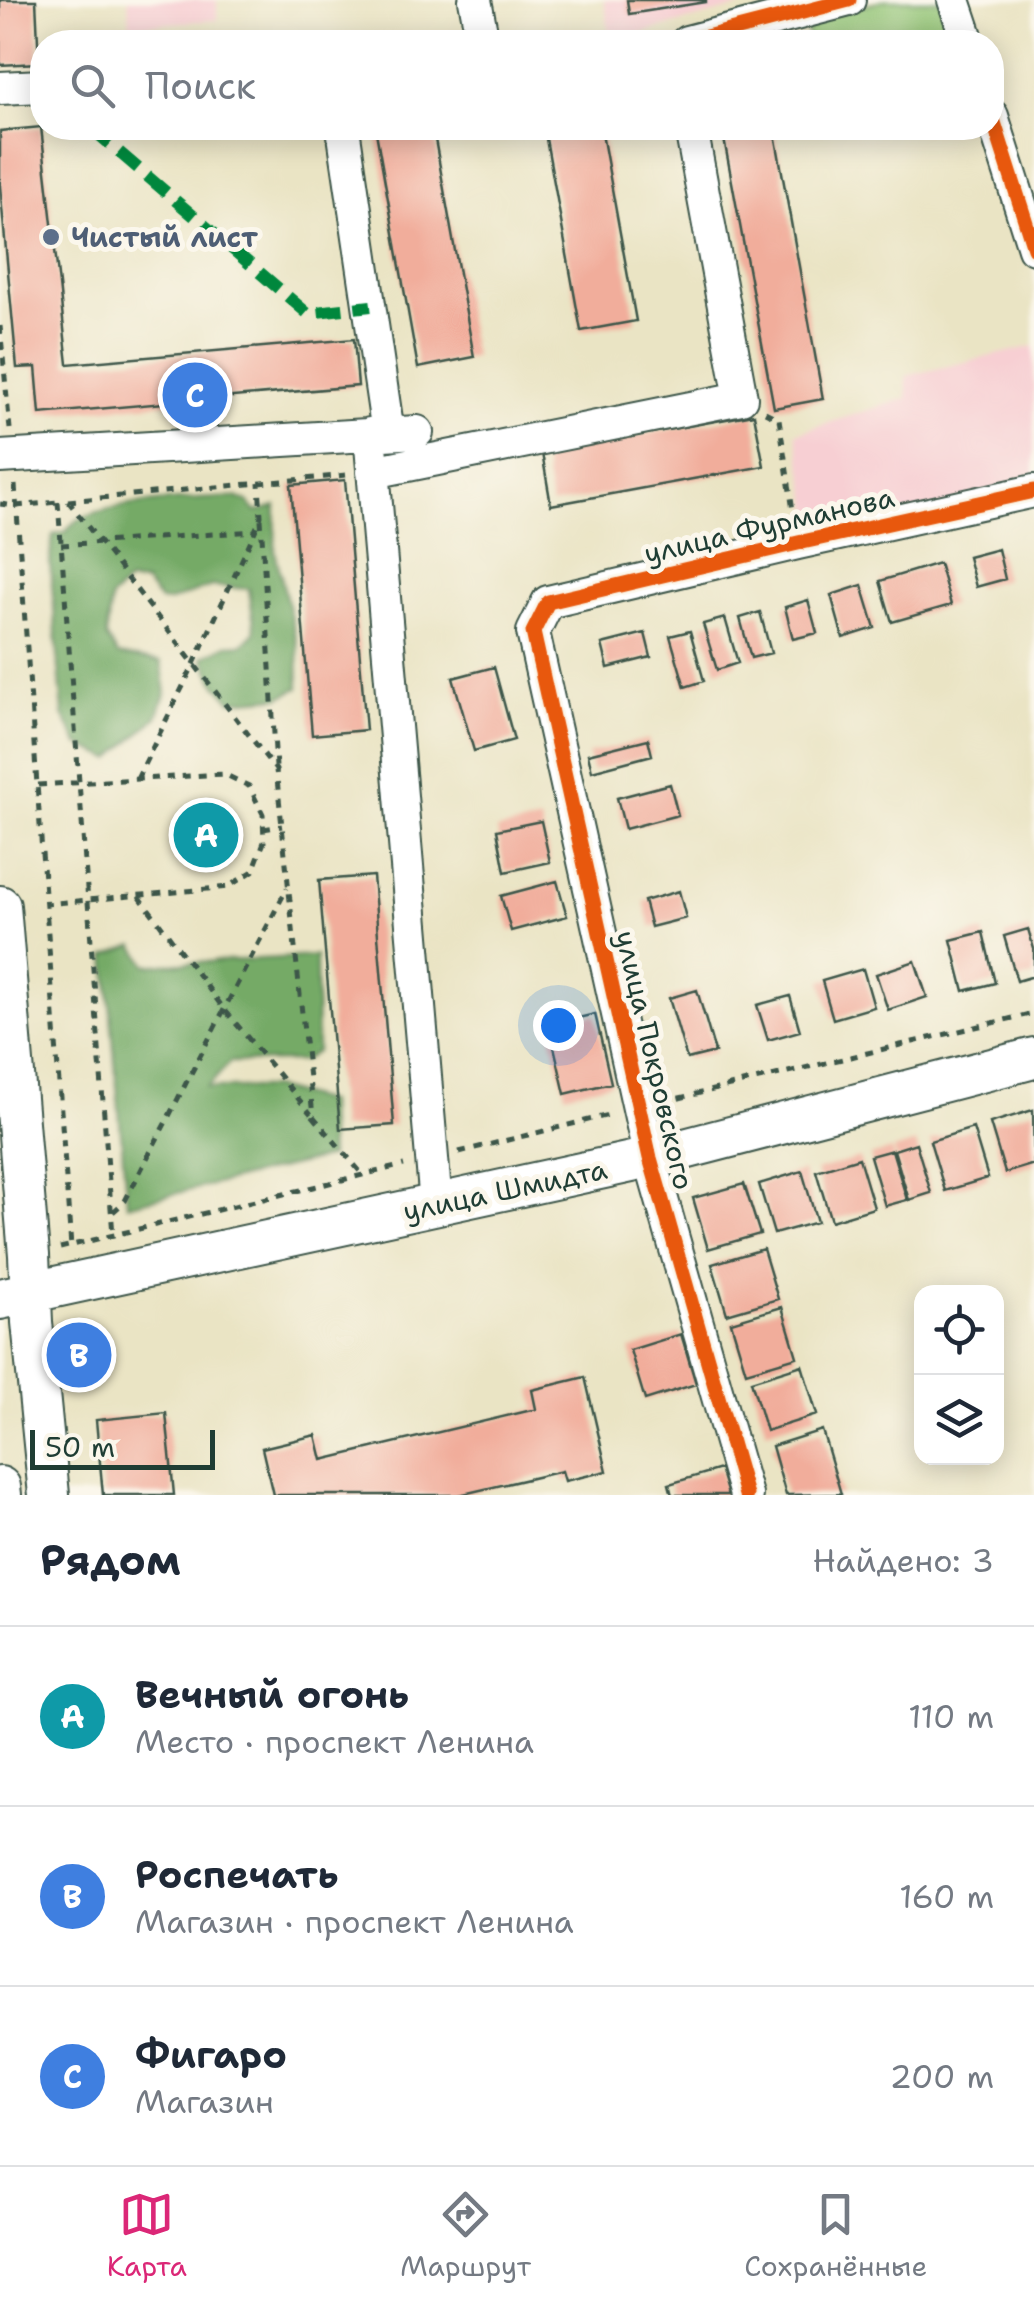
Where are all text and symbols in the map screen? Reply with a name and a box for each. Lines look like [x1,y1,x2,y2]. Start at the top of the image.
search box [30,30,1004,140]
icon: search [65,58,120,113]
text: Поиск [145,60,256,111]
place label: Чистый лист [71,218,258,256]
marker: Чистый лист [40,226,62,248]
pin: C [162,358,228,432]
street label: улица Фурманова [640,478,898,572]
pin: A [174,798,238,872]
street label: улица Покровского [607,927,703,1193]
your location [533,1000,584,1051]
street label: улица Шмидта [400,1150,610,1230]
map controls [914,1285,1004,1465]
button: locate [914,1285,1004,1375]
pin: B [46,1318,112,1392]
button: layers [914,1375,1004,1465]
scale bar [30,1425,215,1470]
text: 50 m [45,1428,115,1466]
text: Рядом [40,1532,181,1588]
text: Найдено: 3 [813,1539,994,1582]
text: Вечный огонь [135,1669,409,1720]
text: A [60,1695,85,1738]
text: 110 m [908,1695,994,1738]
text: Место · проспект Ленина [135,1720,534,1763]
text: Роспечать [135,1849,338,1900]
text: B [63,1875,82,1918]
text: 160 m [899,1875,994,1918]
text: Магазин · проспект Ленина [135,1900,574,1943]
text: Фигаро [135,2029,287,2080]
text: C [63,2055,82,2098]
text: 200 m [890,2055,994,2098]
text: Магазин [135,2080,274,2123]
tab: Карта [107,2187,187,2285]
tab: Маршрут [400,2187,531,2285]
tab: Сохранённые [744,2187,927,2285]

